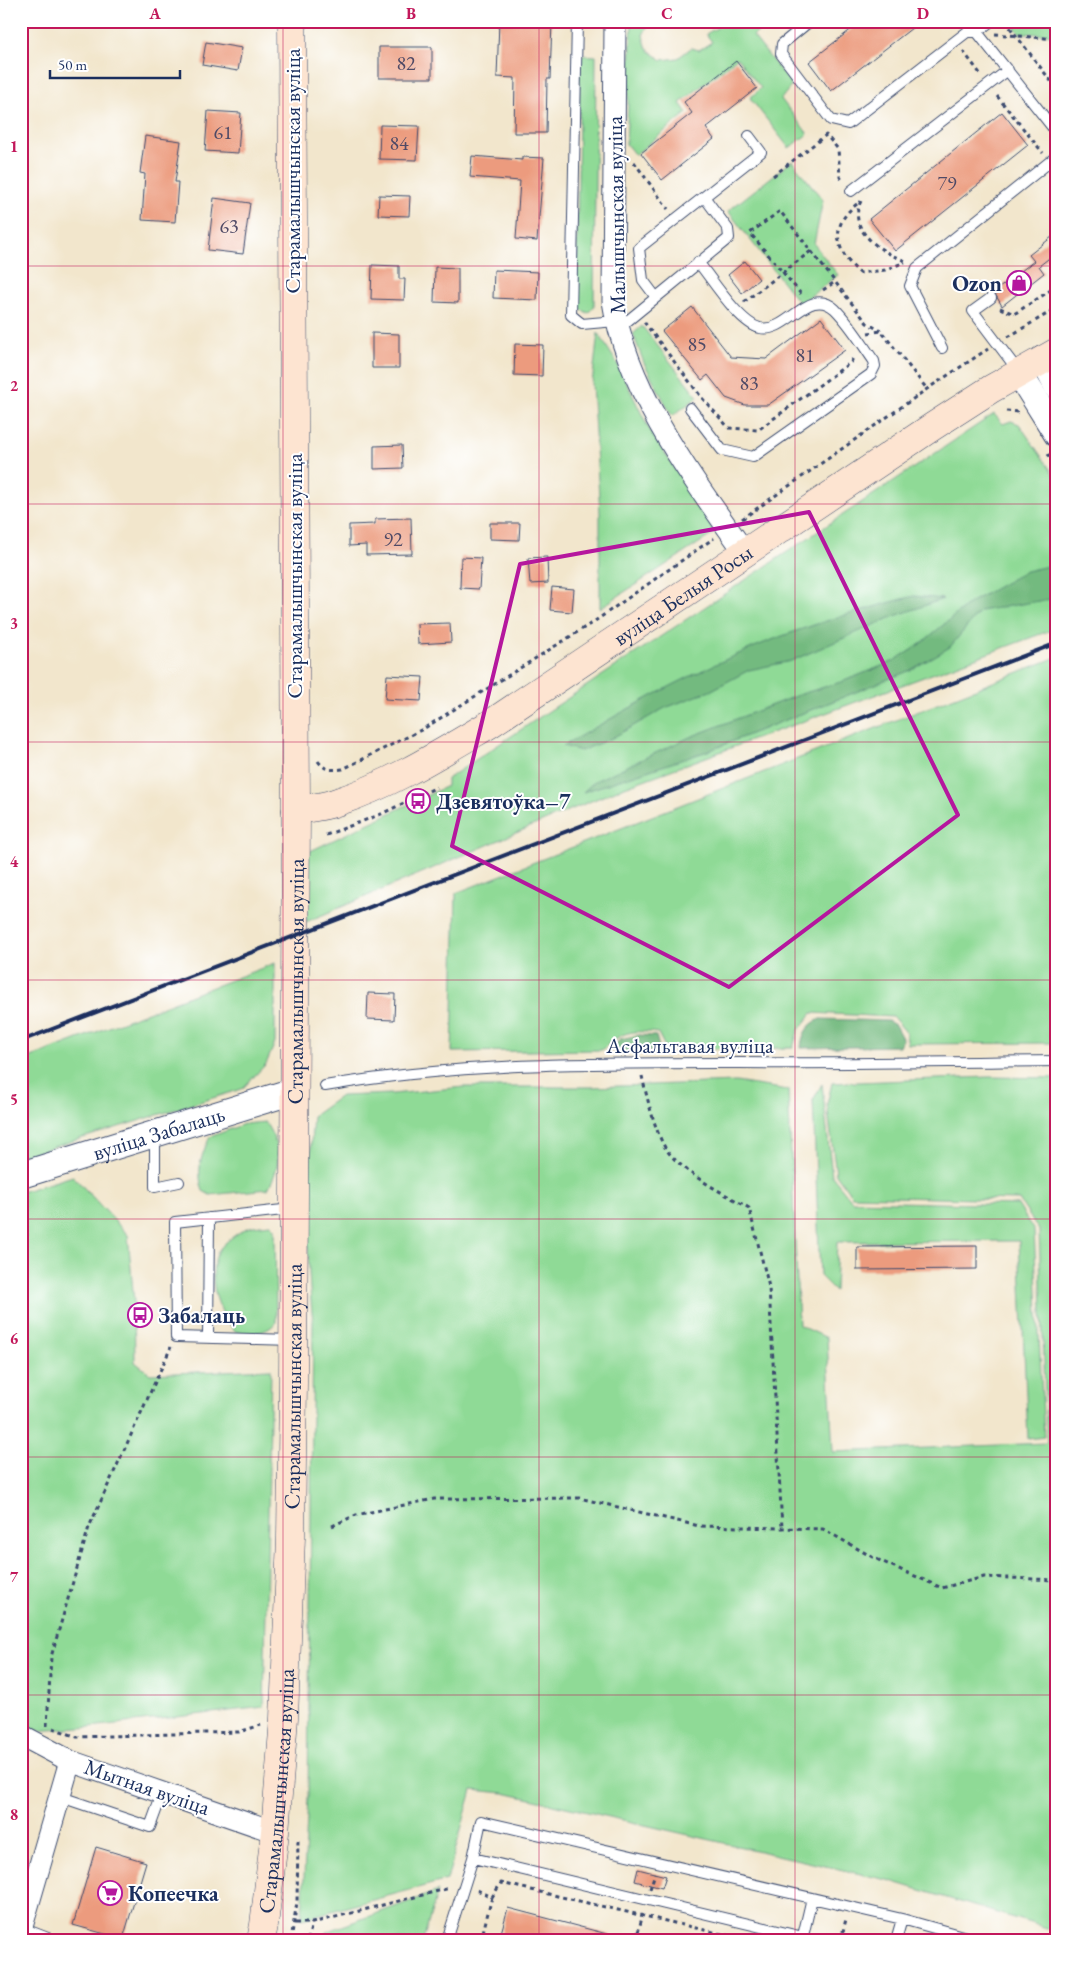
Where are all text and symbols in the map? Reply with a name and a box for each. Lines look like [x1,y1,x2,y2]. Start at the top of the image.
text: A [148,3,161,24]
text: B [406,3,416,24]
text: C [661,3,673,24]
text: D [917,3,929,24]
scale bar [50,48,180,80]
street label: Старамалышчынская вуліца [278,48,307,294]
house number: 82 [396,50,416,76]
text: 50 m [58,55,87,74]
street label: Малышчынская вуліца [600,115,632,314]
house number: 61 [213,119,233,145]
house number: 84 [389,130,409,156]
text: 1 [10,136,18,157]
house number: 79 [937,170,957,196]
house number: 63 [219,213,239,239]
place label: Ozon [952,269,1003,298]
shop icon: Ozon [1006,270,1032,296]
house number: 85 [687,331,707,357]
house number: 81 [795,342,815,368]
house number: 83 [739,370,759,396]
text: 2 [10,375,19,396]
street label: Старамалышчынская вуліца [280,453,309,699]
house number: 92 [383,526,403,552]
street label: вуліца Белыя Росы [607,537,758,652]
text: 3 [10,613,18,634]
place label: Дзевятоўка–7 [436,787,571,816]
bus stop icon: Дзевятоўка–7 [405,788,431,814]
text: 4 [10,851,19,872]
street label: Старамалышчынская вуліца [280,858,310,1104]
street label: Асфальтавая вуліца [605,1031,774,1060]
text: 5 [10,1089,18,1110]
street label: вуліца Забалаць [89,1099,228,1167]
street label: Старамалышчынская вуліца [277,1263,308,1510]
place label: Забалаць [158,1301,245,1330]
bus stop icon: Забалаць [127,1302,153,1328]
text: 6 [10,1328,19,1349]
text: 7 [10,1566,19,1587]
street label: Старамалышчынская вуліца [251,1668,300,1915]
street label: Мытная вуліца [80,1752,214,1822]
text: 8 [10,1804,18,1825]
place label: Копеечка [128,1879,219,1908]
supermarket icon: Копеечка [97,1880,123,1906]

